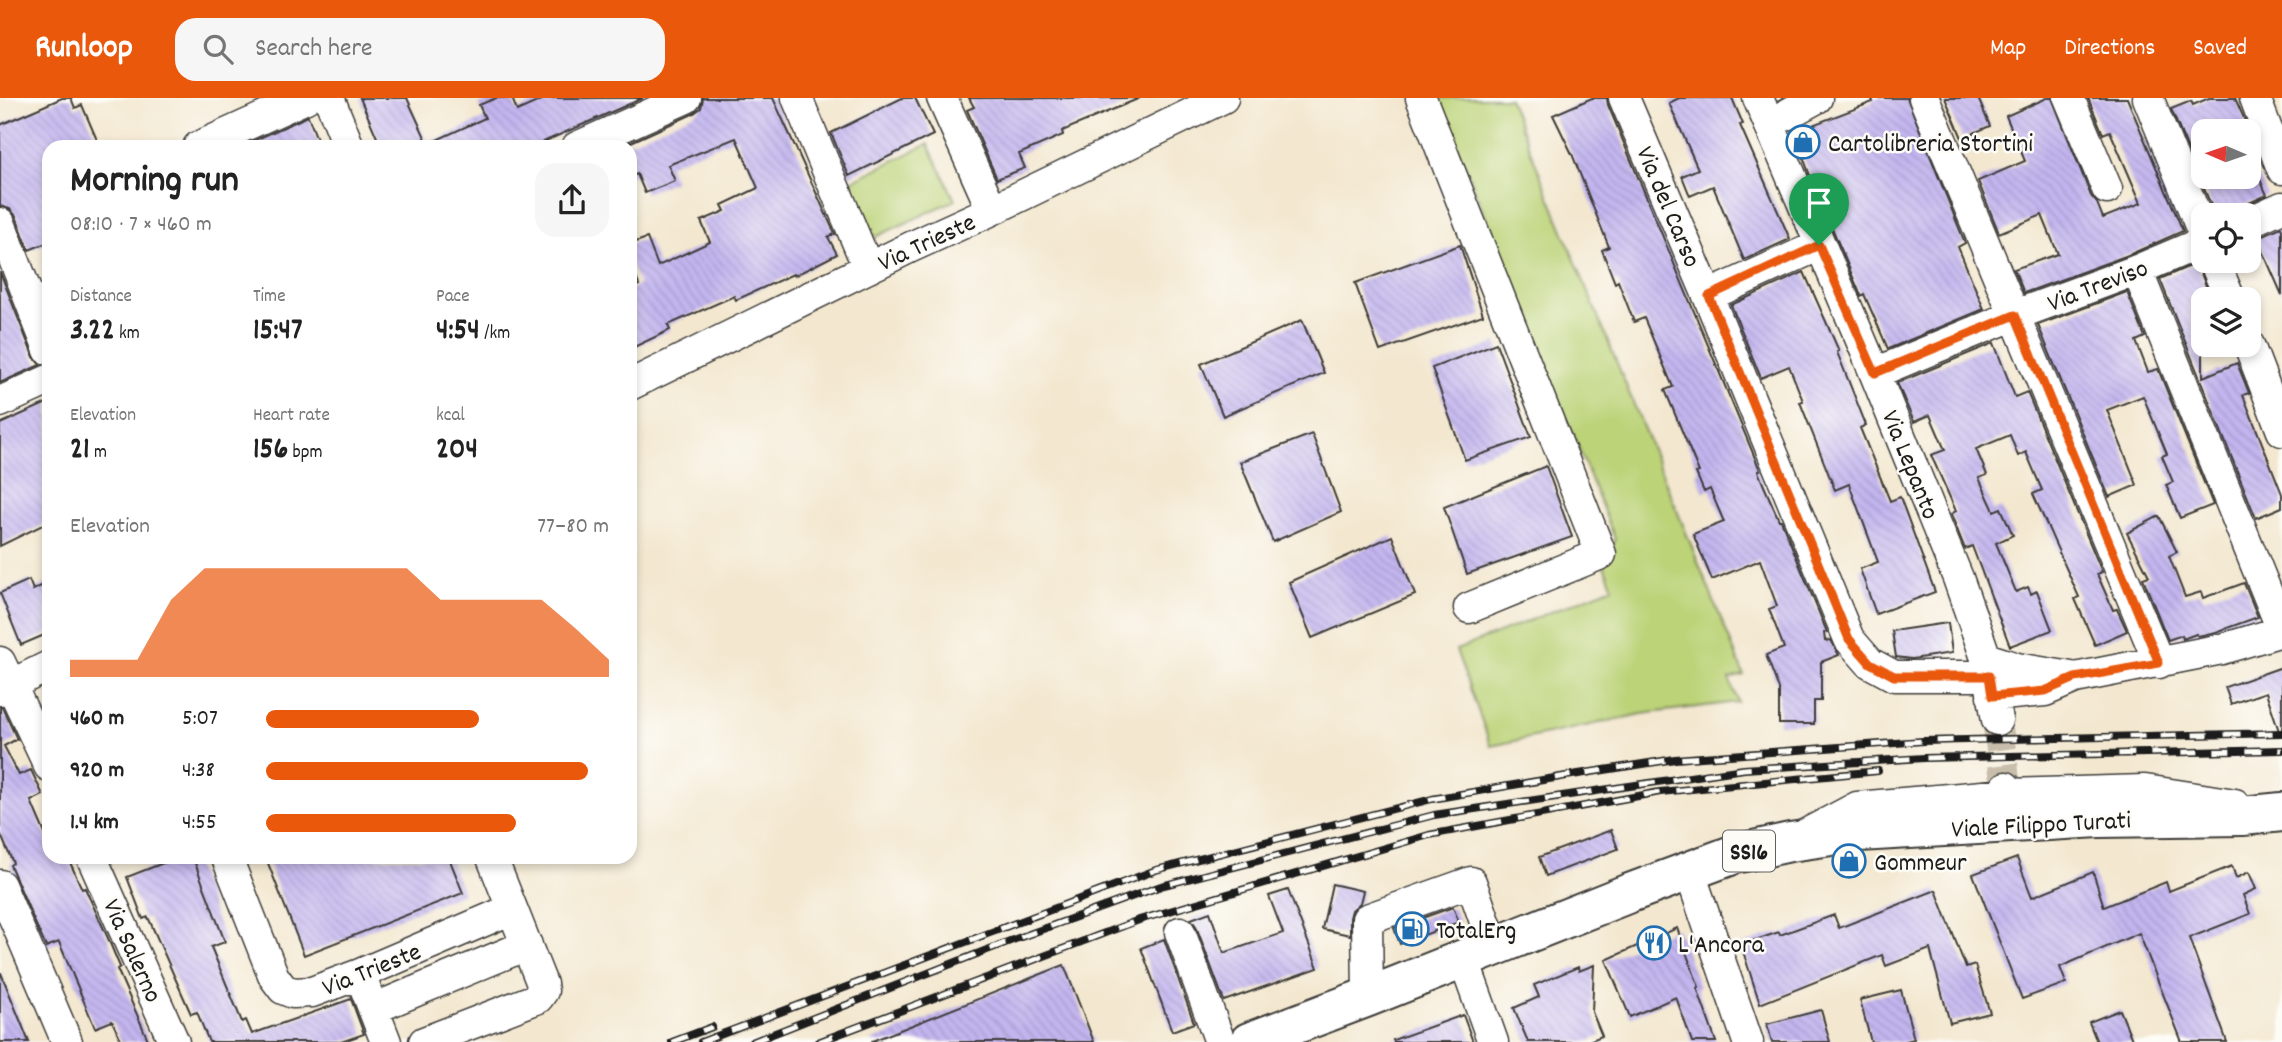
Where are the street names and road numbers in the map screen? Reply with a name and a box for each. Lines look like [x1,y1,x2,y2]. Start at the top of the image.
street label: Via del Carso [1625,141,1709,274]
street label: Via Trieste [873,206,982,283]
street label: Via Treviso [2043,251,2154,323]
street label: Via Lepanto [1870,405,1947,525]
street label: Viale Filippo Turati [1951,803,2132,850]
road number: SS16 [1723,830,1775,872]
street label: Via Salerno [92,894,170,1009]
street label: Via Trieste [317,935,427,1008]

